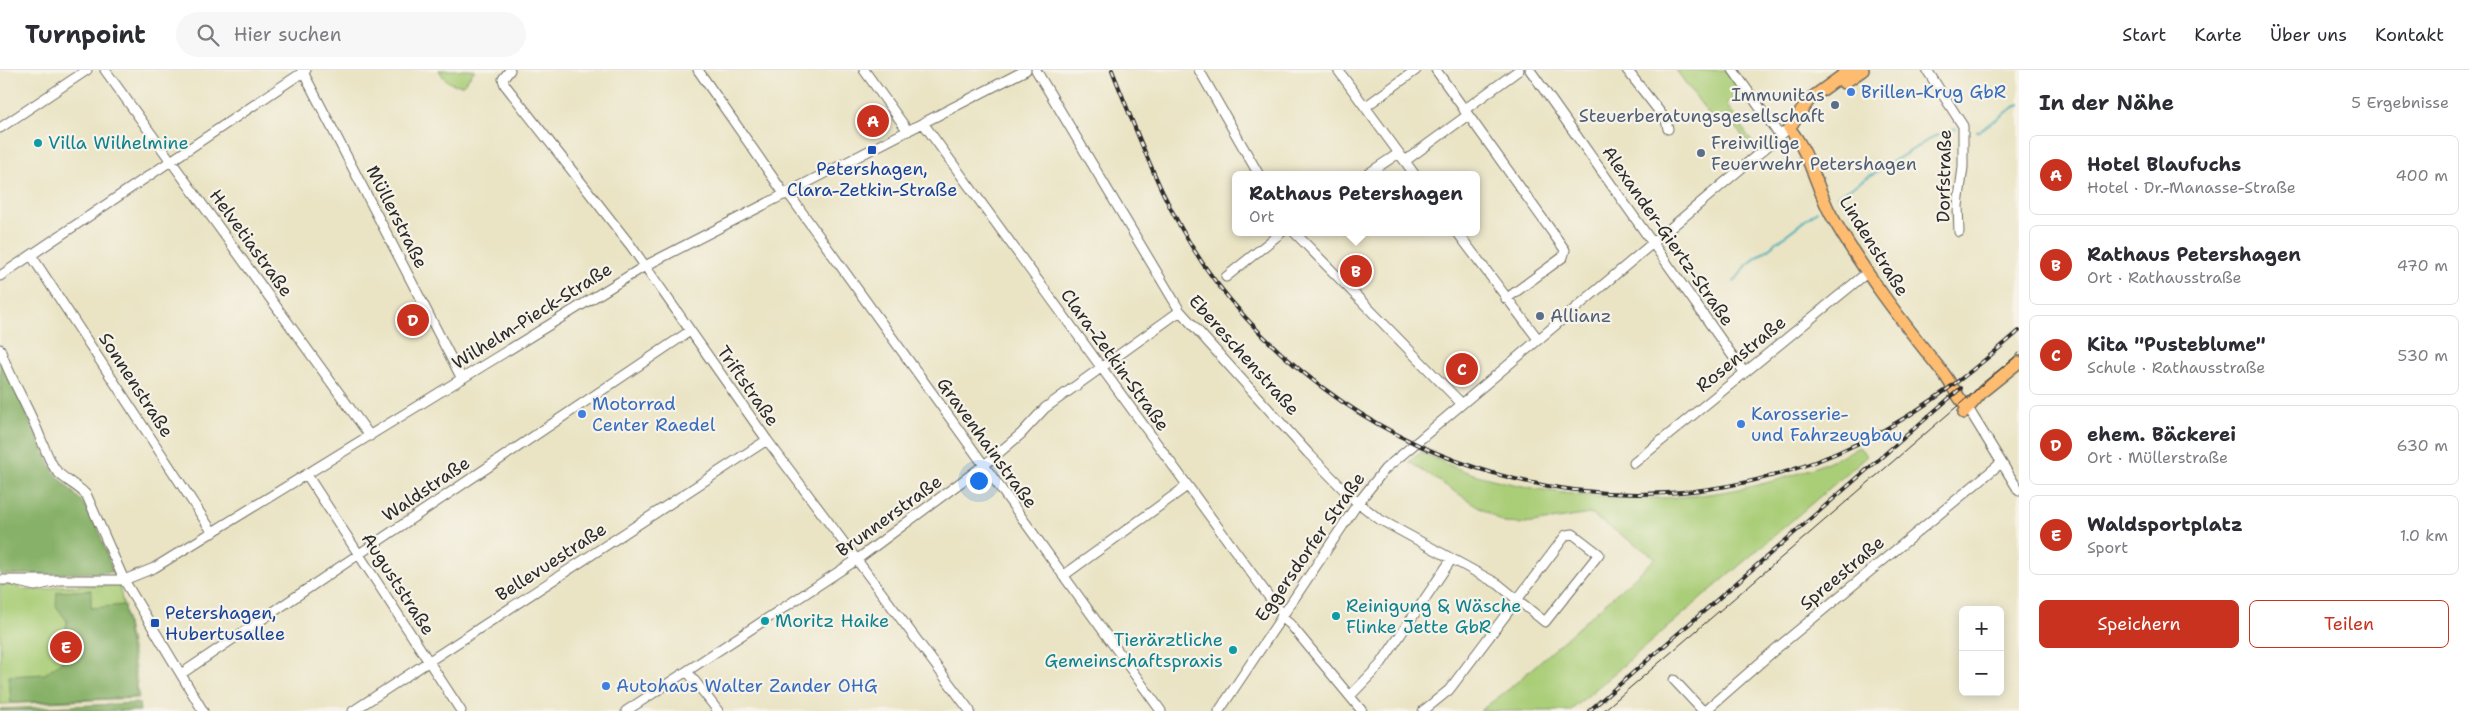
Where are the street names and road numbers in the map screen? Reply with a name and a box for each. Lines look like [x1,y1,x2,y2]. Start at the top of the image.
street label: Dorfstraße [1931,129,1957,223]
street label: Alexander-Giertz-Straße [1597,141,1739,331]
street label: Müllerstraße [361,161,433,273]
street label: Helvetiastraße [204,184,298,302]
street label: Lindenstraße [1834,191,1914,301]
street label: Wilhelm-Pieck-Straße [447,257,617,375]
street label: Clara-Zetkin-Straße [1055,284,1175,436]
street label: Ebereschenstraße [1183,289,1305,421]
street label: Rosenstraße [1691,310,1791,398]
street label: Sonnenstraße [93,328,179,442]
street label: Triftstraße [711,341,785,431]
street label: Gravenhainstraße [931,373,1043,513]
street label: Waldstraße [377,451,475,527]
street label: Eggersdorfer Straße [1249,468,1371,626]
street label: Brunnerstraße [831,470,947,562]
street label: Bellevuestraße [491,517,611,607]
street label: Auguststraße [356,528,440,640]
street label: Spreestraße [1795,530,1889,616]

